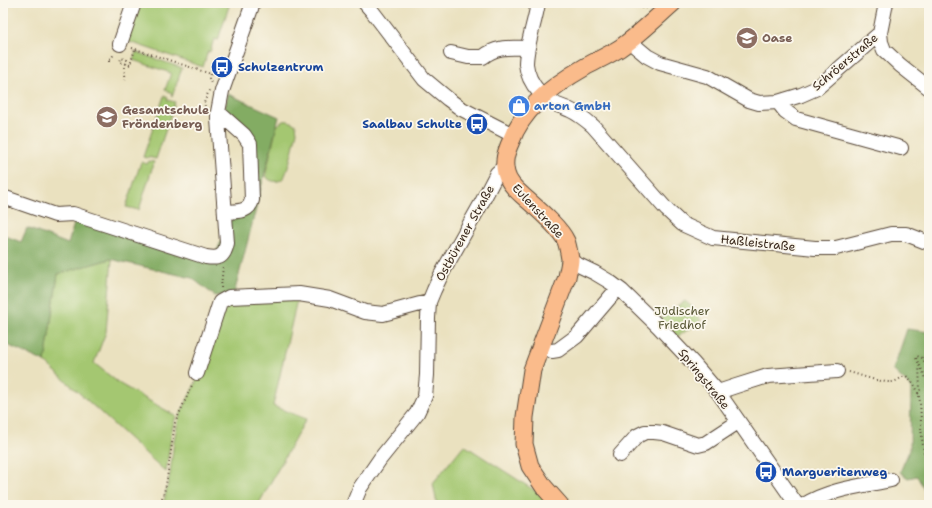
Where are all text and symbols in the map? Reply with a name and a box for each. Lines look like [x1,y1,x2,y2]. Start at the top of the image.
school or university icon: Oase [734,25,760,51]
place label: Oase [762,30,793,46]
street label: Schröerstraße [809,30,881,94]
bus stop icon: Schulzentrum [209,54,235,80]
place label: Schulzentrum [238,59,323,75]
shop icon: arton GmbH [506,93,532,119]
place label: arton GmbH [534,98,611,114]
place label: Gesamtschule Fröndenberg [122,102,209,132]
school or university icon: Gesamtschule Fröndenberg [94,104,120,130]
bus stop icon: Saalbau Schulte [464,111,490,137]
place label: Saalbau Schulte [362,116,462,132]
street label: Eulenstraße [509,180,568,242]
street label: Ostbürener Straße [432,182,498,284]
street label: Haßleistraße [720,231,796,255]
park label: Jüdischer Friedhof [654,303,710,333]
street label: Springstraße [675,345,734,413]
bus stop icon: Margueritenweg [753,459,779,485]
place label: Margueritenweg [782,464,887,480]

